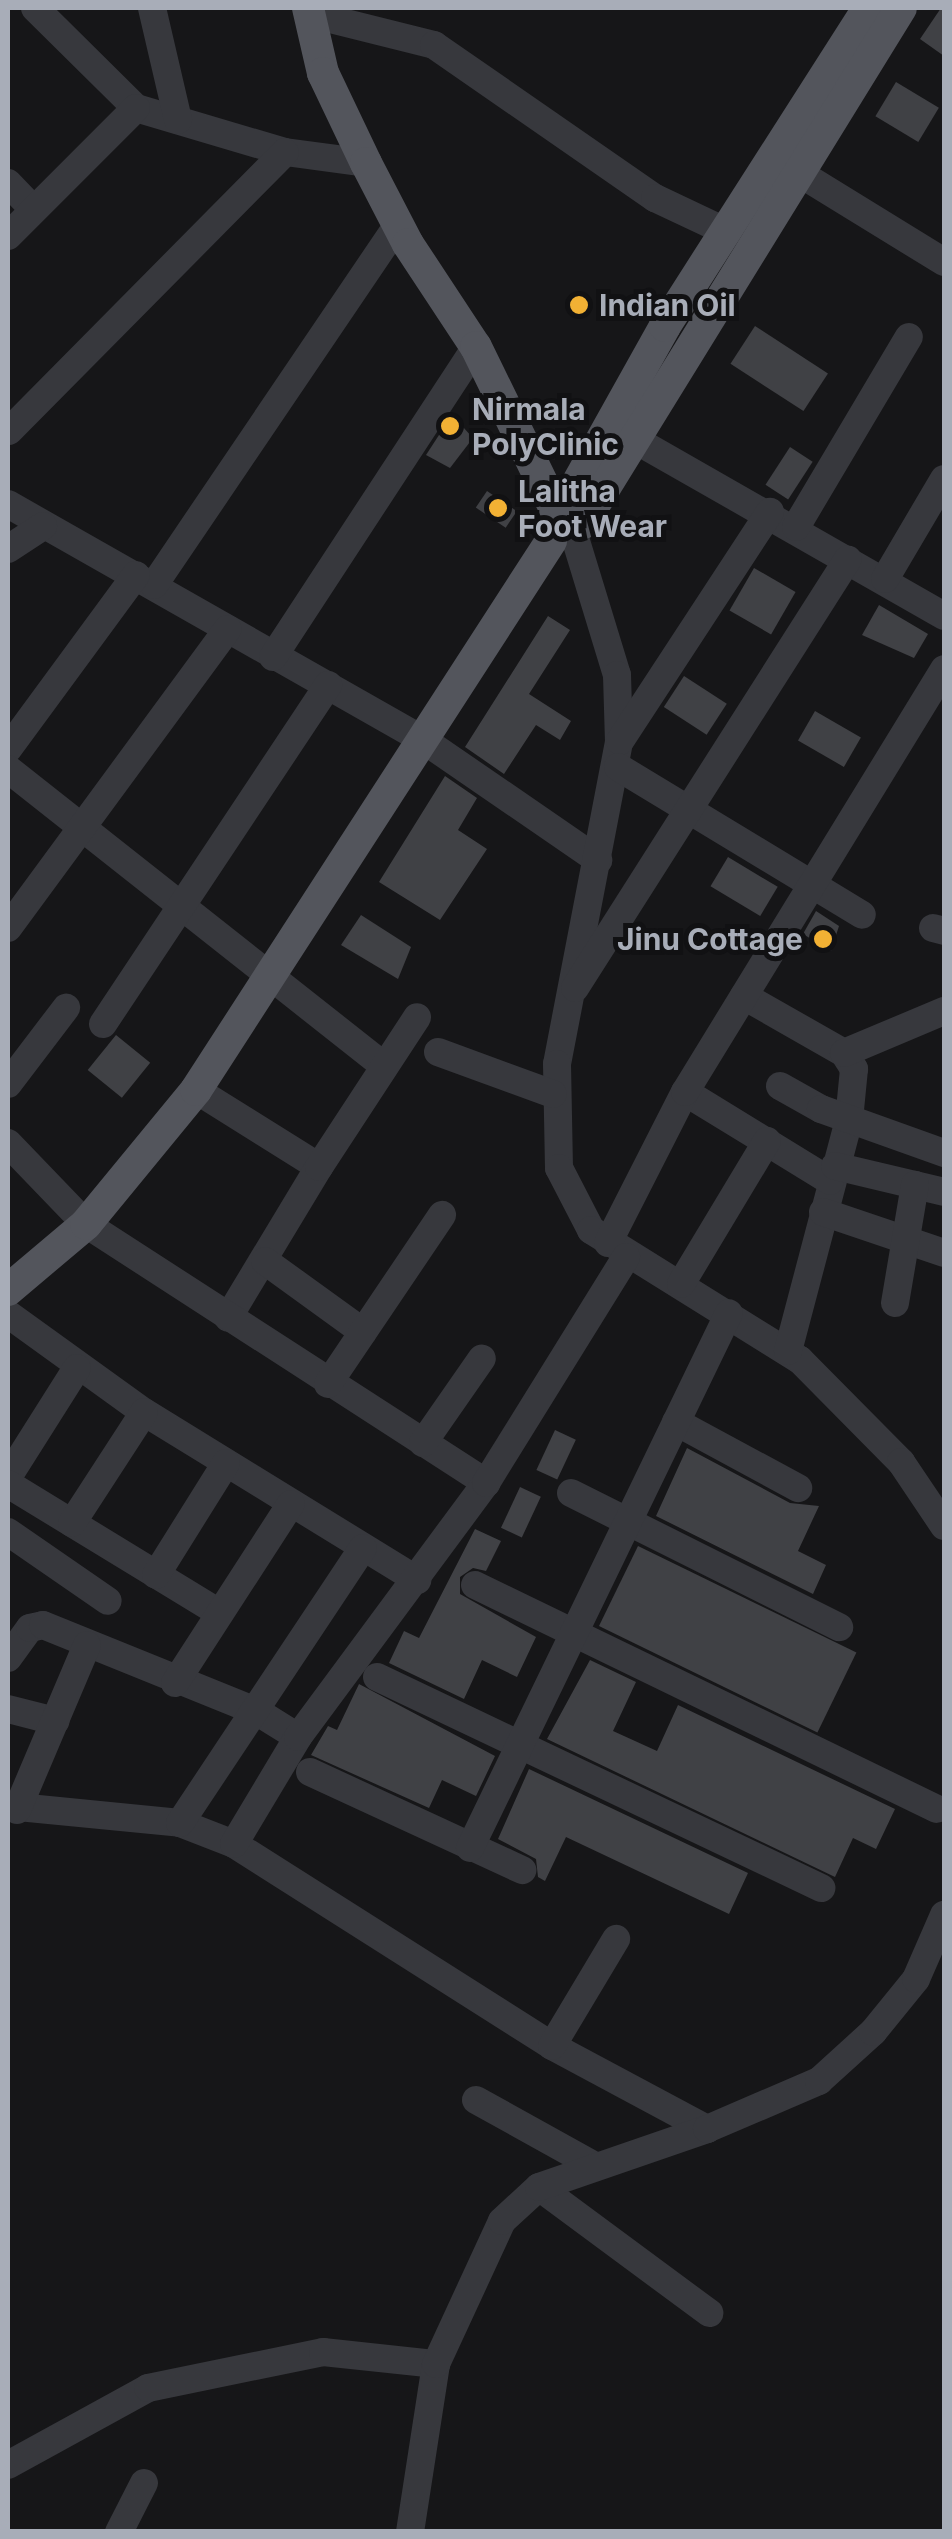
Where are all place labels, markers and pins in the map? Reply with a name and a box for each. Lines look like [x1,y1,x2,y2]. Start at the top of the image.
place label: Indian Oil [599,287,736,323]
marker: Indian Oil [568,294,590,316]
place label: Nirmala PolyClinic [472,391,619,462]
marker: Nirmala PolyClinic [437,413,463,439]
place label: Lalitha Foot Wear [518,473,667,544]
marker: Lalitha Foot Wear [487,497,509,519]
place label: Jinu Cottage [617,921,803,957]
marker: Jinu Cottage [812,928,834,950]

